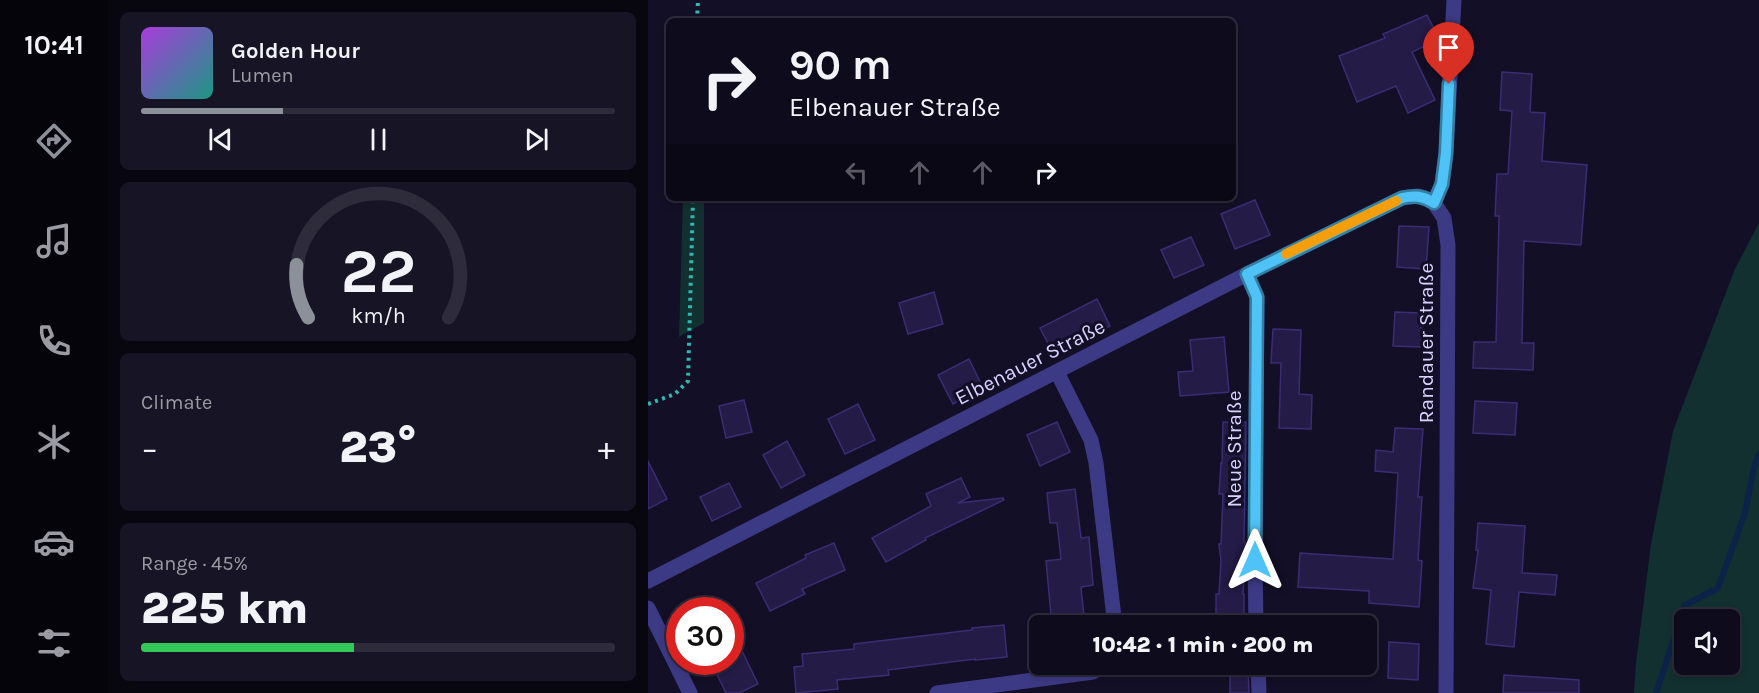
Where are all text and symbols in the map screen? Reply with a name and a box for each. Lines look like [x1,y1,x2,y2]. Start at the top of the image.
pin [1423,22,1474,84]
text: 10:41 [24,29,84,61]
icon: arrive [1432,31,1465,64]
text: Golden Hour [231,38,360,64]
text: 90 m [789,40,892,90]
icon: right [690,42,768,120]
text: Lumen [231,64,294,87]
text: Elbenauer Straße [789,91,1001,123]
icon: directions [33,120,75,162]
icon: previous [204,123,237,156]
icon: pause [362,123,395,156]
icon: next [520,123,553,156]
icon: left [840,156,873,189]
icon: ahead [903,156,936,189]
icon: ahead [966,156,999,189]
icon: right [1029,156,1062,189]
icon: music [33,220,75,262]
text: 22 [340,236,416,309]
street label: Randauer Straße [1414,263,1438,423]
text: km/h [351,304,405,329]
street label: Elbenauer Straße [951,314,1109,410]
icon: phone [33,320,75,362]
street label: Neue Straße [1222,390,1246,508]
text: Climate [141,391,212,414]
icon: climate [33,421,75,463]
text: 23° [339,421,417,473]
text: − [141,429,158,467]
text: + [598,429,615,467]
icon: car [33,521,75,563]
position arrow [1223,528,1287,592]
text: Range · 45% [141,552,248,575]
text: 225 km [141,582,308,634]
speed limit sign: 30 [666,597,744,675]
map controls [1674,609,1740,675]
button: sound [1674,609,1740,675]
icon: filters [33,622,75,664]
text: 10:42 · 1 min · 200 m [1092,632,1314,658]

